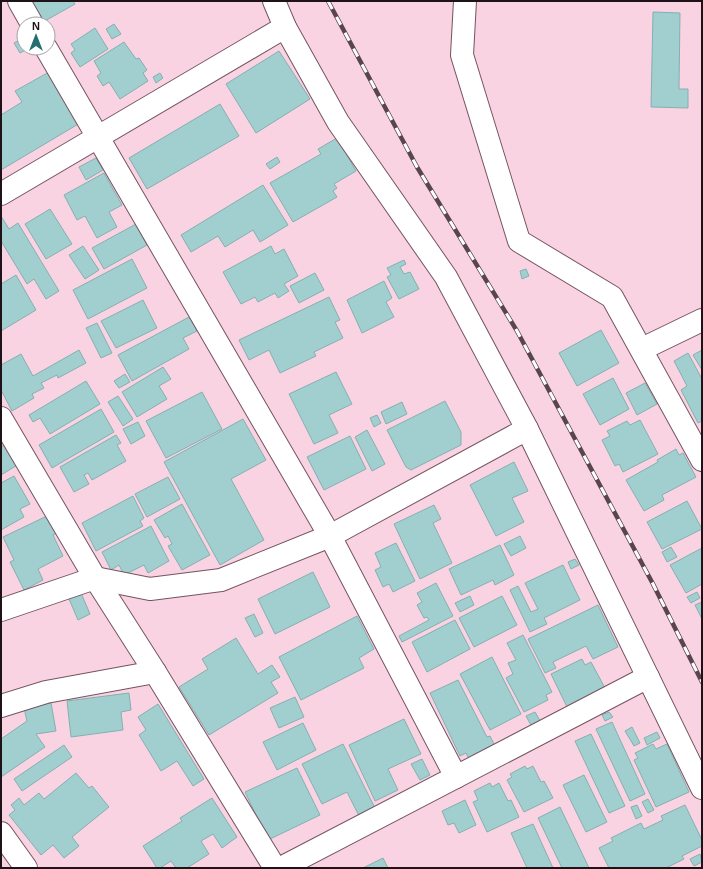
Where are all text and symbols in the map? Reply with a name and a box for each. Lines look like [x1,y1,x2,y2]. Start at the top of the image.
north arrow [16,16,56,56]
text: N [32,20,40,32]

